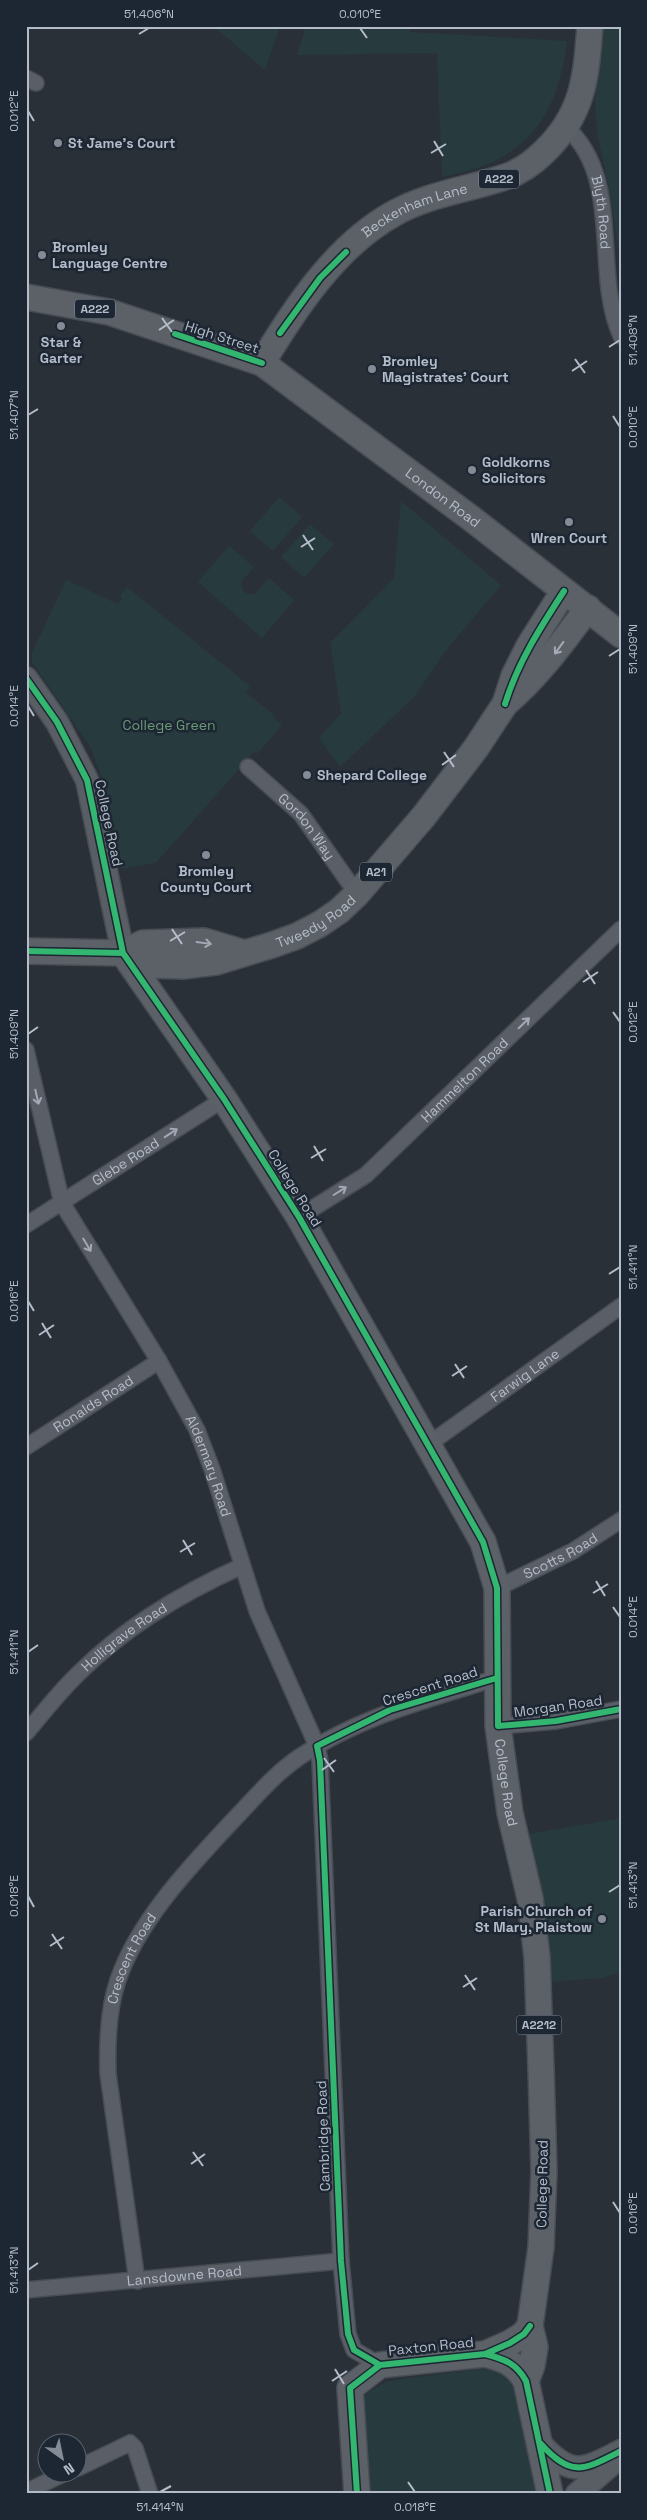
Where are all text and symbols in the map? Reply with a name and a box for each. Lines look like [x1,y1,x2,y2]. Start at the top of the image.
text: 51.406°N [124,6,174,22]
text: 0.010°E [339,6,381,22]
text: 0.012°E [6,90,22,132]
place label: St Jame's Court [68,134,175,152]
marker: St Jame's Court [52,137,64,149]
road number: A222 [479,170,519,188]
street label: Blyth Road [587,173,615,250]
street label: Beckenham Lane [358,179,469,241]
place label: Bromley Language Centre [52,238,168,272]
marker: Bromley Language Centre [36,249,48,261]
road number: A222 [75,300,115,318]
text: 51.408°N [625,315,641,365]
street label: High Street [183,317,261,357]
marker: Star & Garter [55,320,67,332]
place label: Star & Garter [40,333,83,367]
place label: Bromley Magistrates' Court [382,352,509,386]
marker: Bromley Magistrates' Court [366,363,378,375]
text: 51.407°N [6,390,22,440]
text: 0.010°E [625,406,641,448]
place label: Goldkorns Solicitors [482,453,550,487]
street label: London Road [402,464,484,531]
marker: Goldkorns Solicitors [466,464,478,476]
marker: Wren Court [563,516,575,528]
place label: Wren Court [531,529,607,547]
text: 51.409°N [625,624,641,674]
one-way arrow [554,641,564,655]
text: 0.014°E [6,685,22,727]
park label: College Green [122,716,216,734]
place label: Shepard College [317,766,427,784]
marker: Shepard College [301,769,313,781]
street label: College Road [91,778,127,868]
street label: Gordon Way [274,789,339,863]
marker: Bromley County Court [200,849,212,861]
place label: Bromley County Court [160,862,252,896]
road number: A21 [360,862,392,882]
street label: Tweedy Road [274,891,360,952]
one-way arrow [196,938,212,948]
text: 0.012°E [625,1001,641,1043]
text: 51.409°N [6,1009,22,1059]
one-way arrow [518,1017,530,1029]
street label: Hammelton Road [417,1034,512,1126]
one-way arrow [33,1089,42,1105]
one-way arrow [164,1128,178,1139]
street label: Glebe Road [89,1134,163,1190]
street label: College Road [264,1146,326,1230]
one-way arrow [333,1186,347,1196]
one-way arrow [82,1237,92,1251]
text: 51.411°N [625,1245,641,1289]
text: 0.016°E [6,1280,22,1322]
street label: Farwig Lane [487,1344,563,1406]
street label: Ronalds Road [50,1371,137,1436]
street label: Aldermary Road [182,1412,235,1519]
street label: Scotts Road [520,1529,601,1583]
text: 0.014°E [625,1596,641,1638]
street label: Holligrave Road [77,1598,170,1675]
text: 51.411°N [6,1630,22,1674]
street label: Crescent Road [380,1662,480,1710]
street label: Morgan Road [512,1691,604,1721]
street label: College Road [491,1738,522,1828]
text: 51.413°N [625,1861,641,1909]
text: 0.018°E [6,1875,22,1917]
place label: Parish Church of St Mary, Plaistow [475,1902,592,1936]
street label: Crescent Road [103,1909,160,2006]
marker: Parish Church of St Mary, Plaistow [596,1913,608,1925]
road number: A2212 [516,2016,562,2034]
street label: Cambridge Road [312,2080,334,2192]
street label: College Road [532,2140,552,2228]
text: 0.016°E [625,2192,641,2234]
text: 51.413°N [6,2246,22,2294]
street label: Lansdowne Road [126,2261,243,2290]
street label: Paxton Road [387,2333,475,2359]
north arrow [38,2432,88,2482]
text: N [60,2459,78,2479]
text: 51.414°N [136,2499,184,2515]
text: 0.018°E [394,2499,436,2515]

